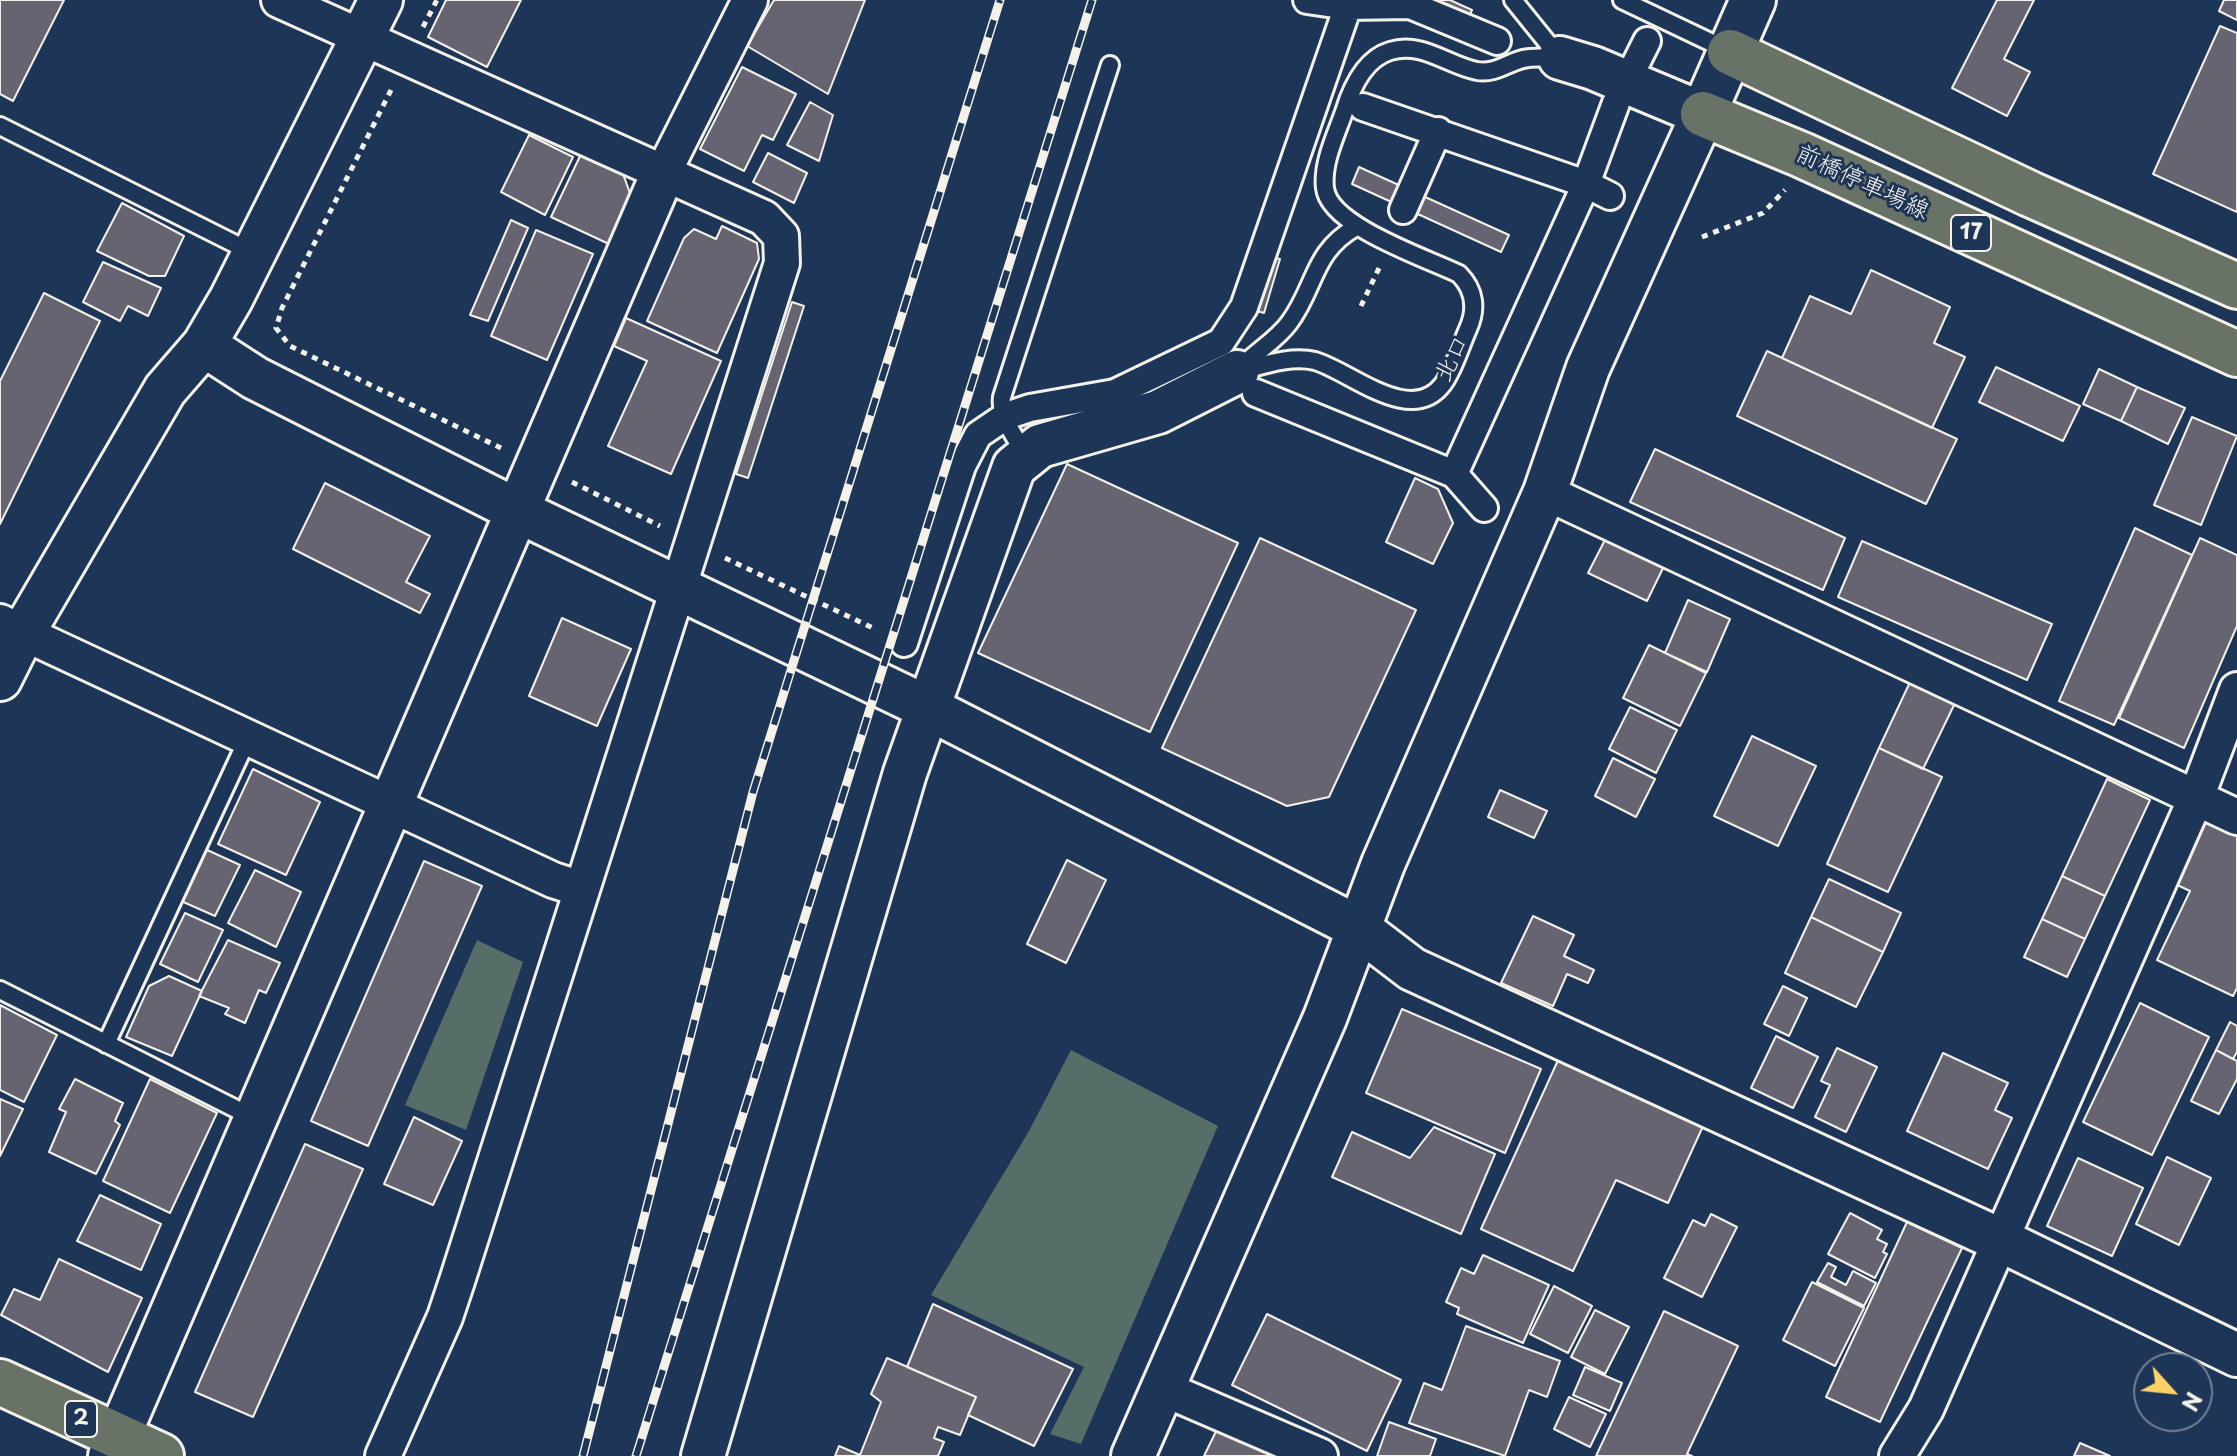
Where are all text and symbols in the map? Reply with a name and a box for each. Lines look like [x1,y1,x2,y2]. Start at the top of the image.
street label: 前橋停車場線 [1791,140,1933,226]
road number: 17 [1951,215,1991,251]
street label: 北口 [1429,331,1477,387]
north arrow [2133,1352,2213,1432]
text: N [2174,1387,2212,1417]
road number: 2 [65,1401,97,1437]

